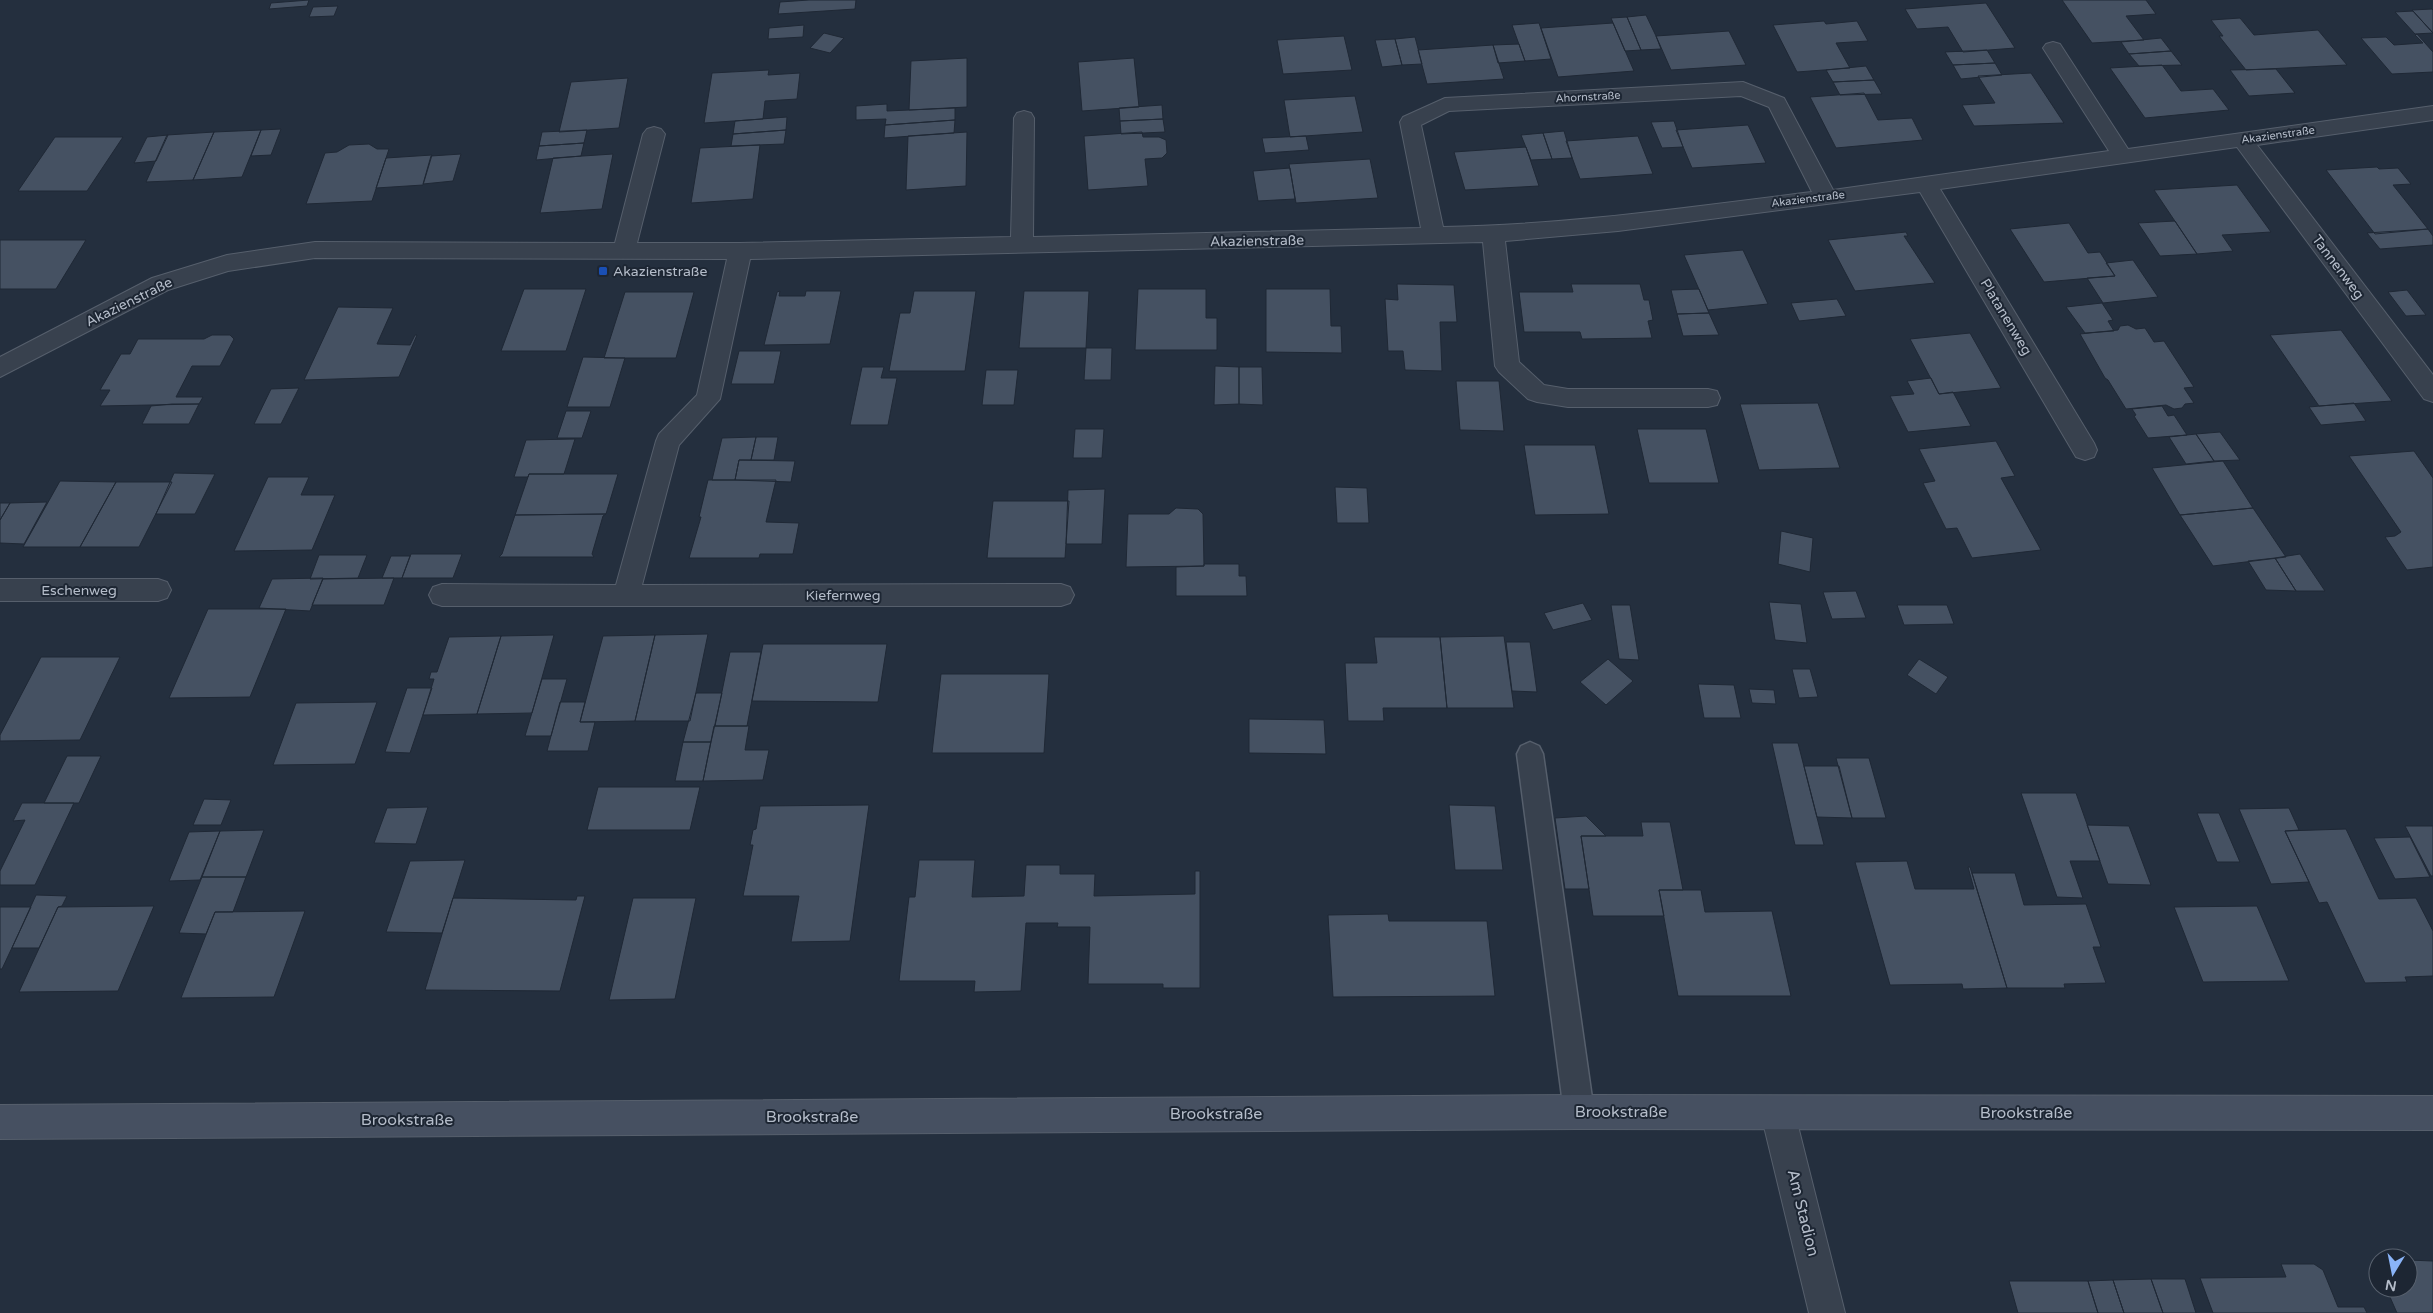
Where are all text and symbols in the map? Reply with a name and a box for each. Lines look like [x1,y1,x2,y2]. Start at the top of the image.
street label: Ahornstraße [1555,89,1621,105]
street label: Akazienstraße [2240,123,2316,147]
street label: Akazienstraße [1770,188,1846,210]
street label: Tannenweg [2308,231,2368,303]
street label: Akazienstraße [1210,232,1304,250]
place label: Akazienstraße [613,263,707,280]
marker: Akazienstraße [597,265,609,277]
street label: Akazienstraße [83,274,175,330]
street label: Platanenweg [1976,276,2036,358]
street label: Eschenweg [41,582,117,599]
street label: Kiefernweg [805,587,881,604]
street label: Brookstraße [1575,1102,1667,1122]
street label: Brookstraße [1980,1103,2072,1123]
street label: Brookstraße [1170,1104,1262,1124]
street label: Brookstraße [766,1107,858,1127]
street label: Brookstraße [361,1110,453,1130]
street label: Am Stadion [1783,1167,1823,1259]
north arrow [2368,1248,2418,1298]
text: N [2384,1276,2398,1295]

